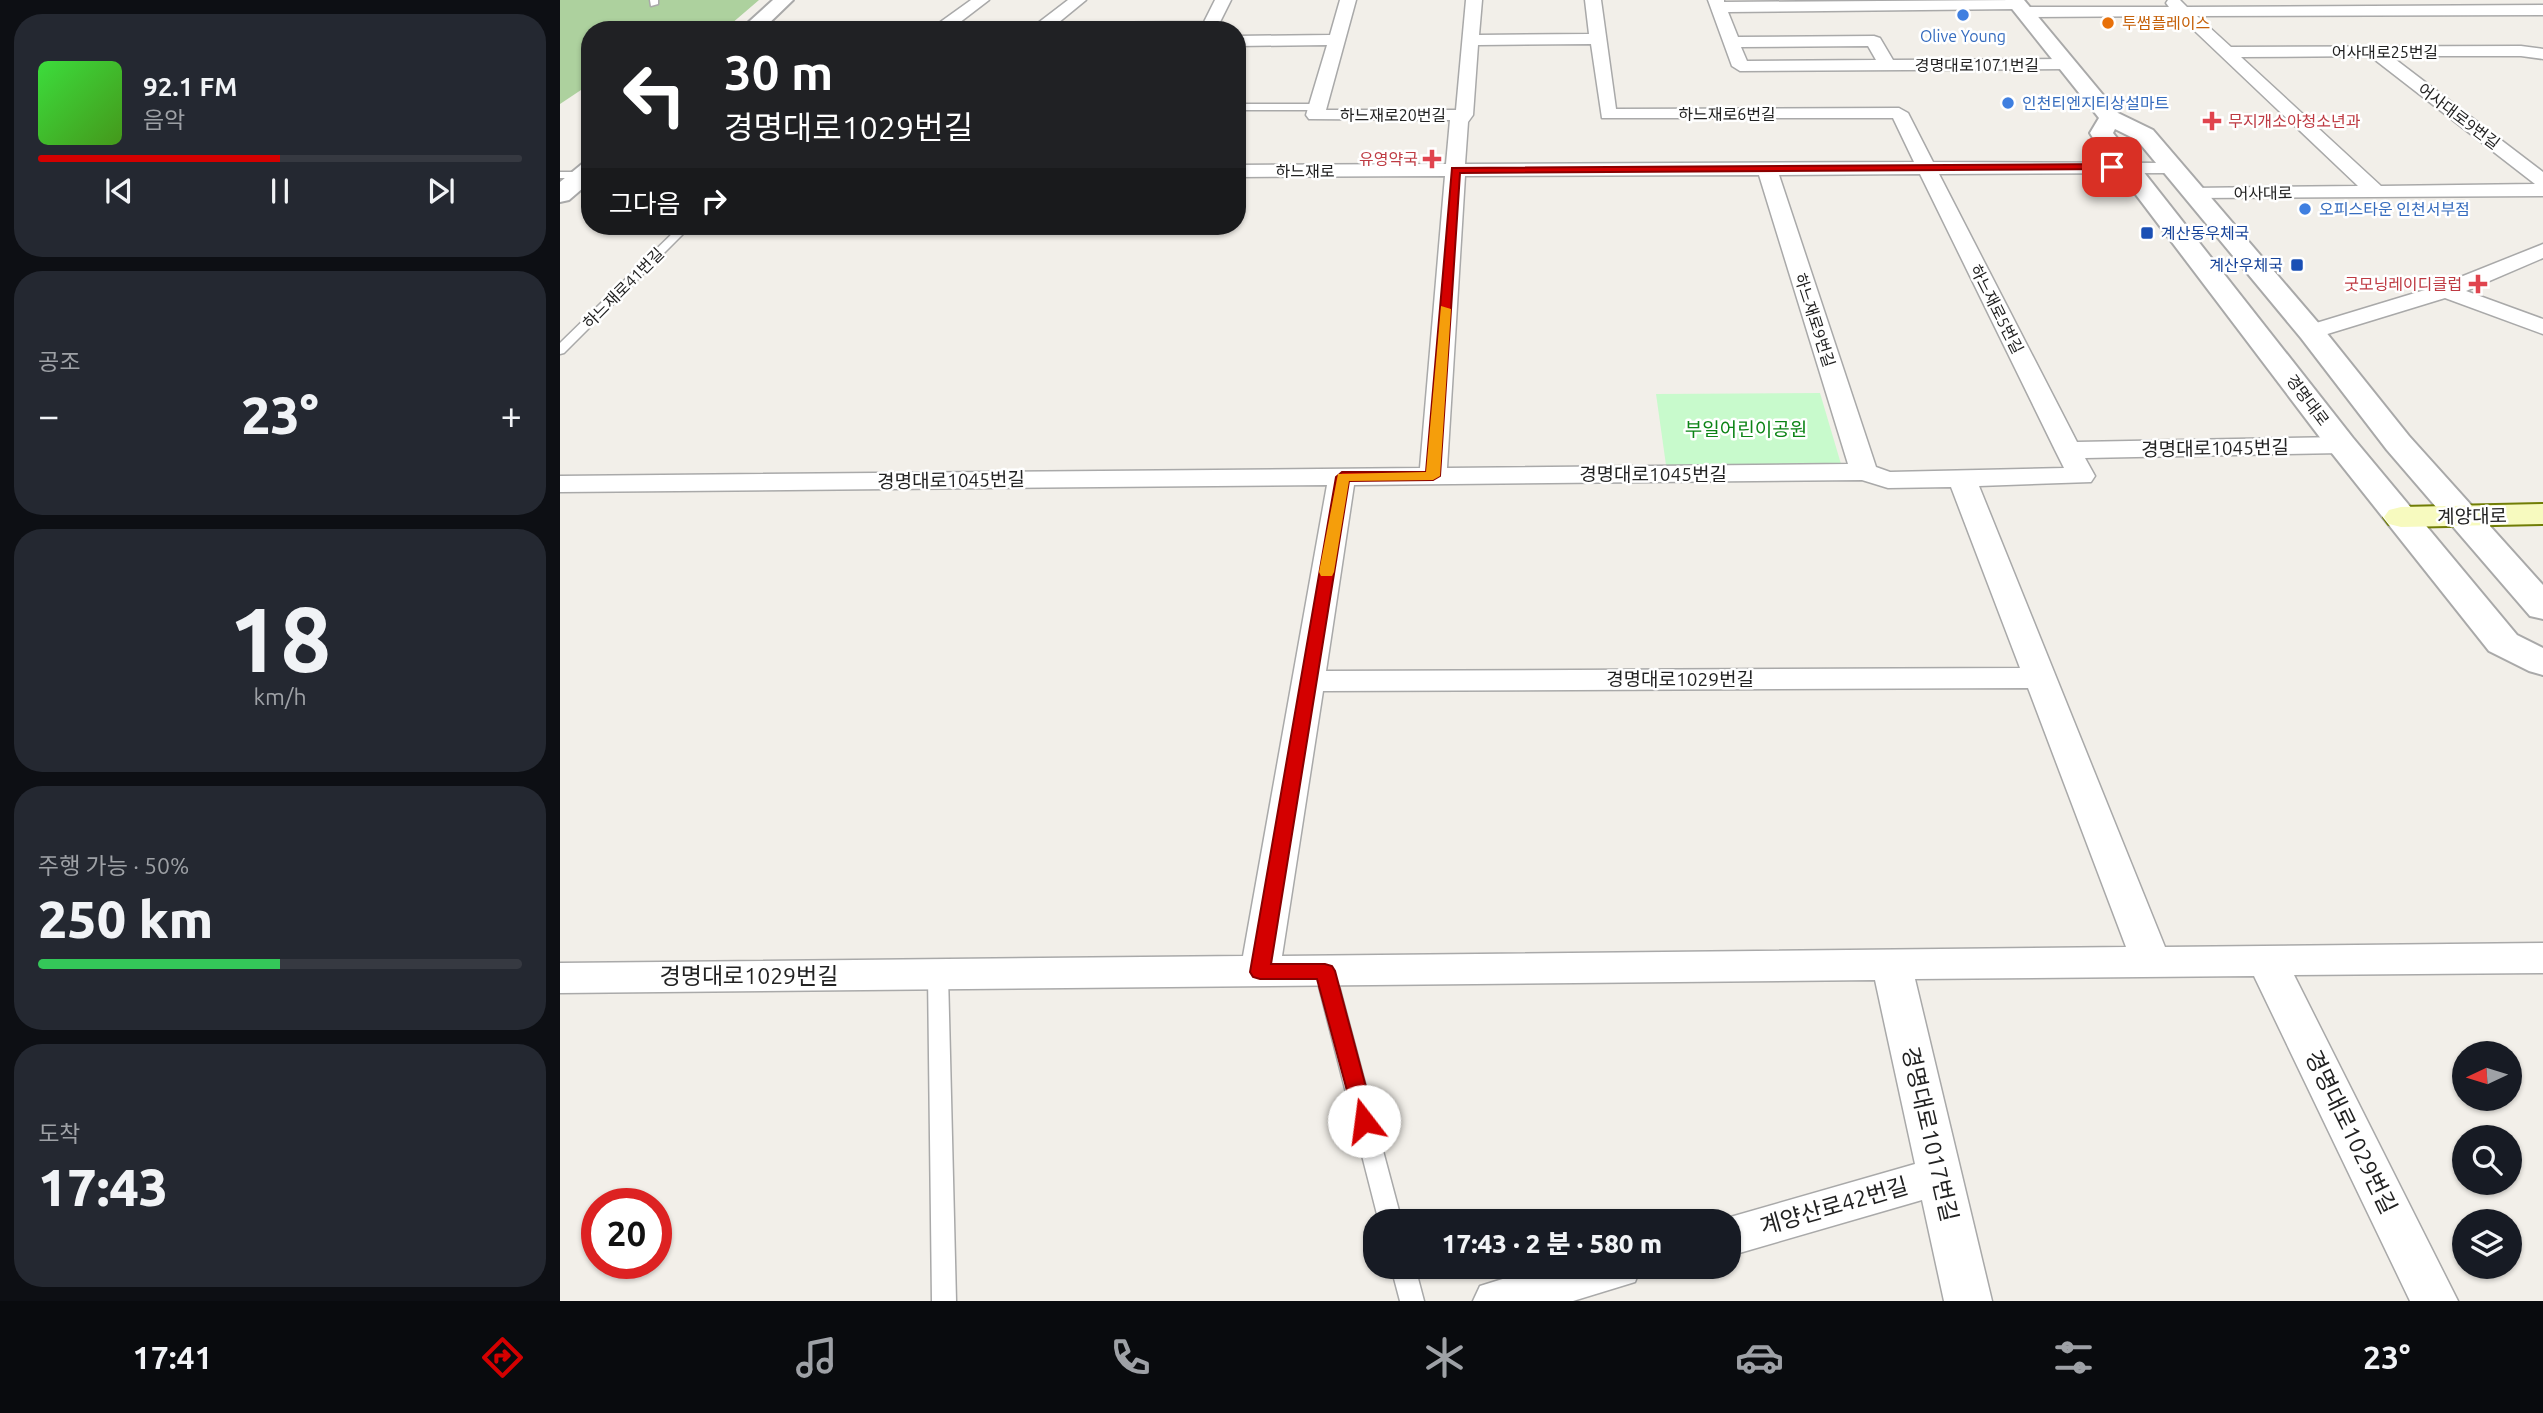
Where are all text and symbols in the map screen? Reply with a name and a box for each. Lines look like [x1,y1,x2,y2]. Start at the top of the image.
marker: Olive Young [1955,7,1971,23]
place label: 투썸플레이스 [2122,14,2210,32]
marker: 투썸플레이스 [2100,15,2116,31]
place label: Olive Young [1920,27,2006,45]
street label: 어사대로25번길 [2332,43,2438,61]
text: 30 m [724,44,833,99]
icon: left [609,49,700,140]
street label: 경명대로1071번길 [1915,56,2039,74]
text: 92.1 FM [143,72,237,101]
street label: 어사대로9번길 [2415,80,2503,152]
place label: 인천티엔지티상설마트 [2022,94,2169,112]
marker: 인천티엔지티상설마트 [2000,95,2016,111]
street label: 하느재로6번길 [1678,105,1776,123]
street label: 하느재로20번길 [1340,106,1446,124]
text: 음악 [143,107,185,132]
text: 경명대로1029번길 [724,109,973,145]
marker: 무지개소아청소년과 [2202,111,2222,131]
place label: 무지개소아청소년과 [2228,112,2361,130]
pin [2082,137,2142,197]
icon: arrive [2093,148,2131,186]
place label: 유영약국 [1359,150,1418,168]
marker: 유영약국 [1424,151,1440,167]
street label: 하느재로 [1276,162,1335,180]
icon: previous [100,172,138,210]
icon: pause [261,172,299,210]
icon: next [422,172,460,210]
icon: right [695,182,733,220]
street label: 어사대로 [2233,183,2293,203]
text: 그다음 [609,189,681,218]
place label: 오피스타운 인천서부점 [2319,200,2470,218]
marker: 오피스타운 인천서부점 [2297,201,2313,217]
place label: 계산동우체국 [2161,224,2249,242]
marker: 계산동우체국 [2139,225,2155,241]
street label: 하느재로41번길 [579,244,667,332]
place label: 계산우체국 [2209,256,2283,274]
marker: 계산우체국 [2289,257,2305,273]
street label: 하느재로5번길 [1967,262,2027,356]
street label: 하느재로9번길 [1791,271,1839,369]
marker: 굿모닝레이디클럽 [2468,274,2488,294]
place label: 굿모닝레이디클럽 [2344,275,2462,293]
text: 공조 [38,349,80,374]
street label: 경명대로 [2283,371,2333,429]
text: 23° [241,386,319,444]
text: − [38,394,59,436]
text: + [501,394,522,436]
park label: 부일어린이공원 [1685,418,1807,440]
street label: 경명대로1045번길 [2141,436,2289,460]
street label: 경명대로1045번길 [1579,463,1727,485]
street label: 경명대로1045번길 [877,468,1025,492]
street label: 계양대로 [2437,504,2507,528]
text: 18 [229,587,331,689]
street label: 경명대로1029번길 [1606,668,1754,690]
text: km/h [253,684,307,709]
text: 주행 가능 · 50% [38,853,189,878]
text: 250 km [38,890,213,948]
street label: 경명대로1029번길 [660,963,838,988]
north arrow [2452,1041,2522,1111]
map controls [2452,1041,2522,1279]
street label: 경명대로1017번길 [1898,1044,1963,1224]
street label: 경명대로1029번길 [2301,1046,2402,1218]
position arrow [1327,1084,1401,1158]
text: 도착 [38,1121,80,1146]
button: search [2452,1125,2522,1195]
text: 17:43 [38,1158,168,1216]
street label: 계양산로42번길 [1757,1172,1911,1239]
speed limit sign: 20 [581,1188,672,1279]
button: layers [2452,1209,2522,1279]
text: 17:43 · 2 분 · 580 m [1442,1229,1662,1258]
icon: directions [478,1333,527,1382]
icon: music [792,1333,841,1382]
icon: phone [1106,1333,1155,1382]
icon: climate [1420,1333,1469,1382]
icon: car [1735,1333,1784,1382]
icon: filters [2049,1333,2098,1382]
text: 17:41 [133,1339,213,1375]
text: 23° [2363,1339,2410,1375]

